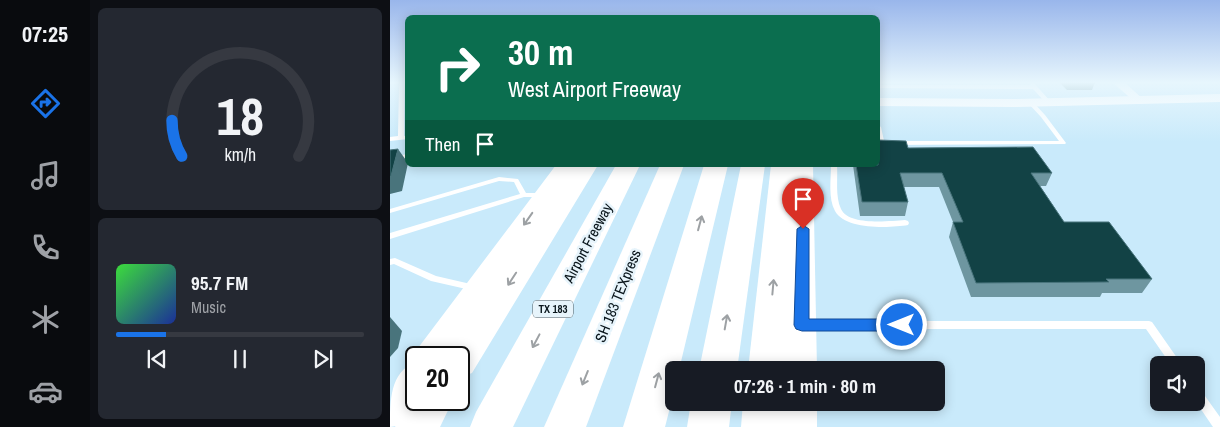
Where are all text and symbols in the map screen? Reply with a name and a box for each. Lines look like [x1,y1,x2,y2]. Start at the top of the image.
text: 07:25 [22,19,68,49]
text: 30 m [508,29,573,76]
icon: right [425,35,490,100]
text: West Airport Freeway [508,74,681,104]
text: 18 [216,81,264,151]
icon: directions [28,86,63,121]
icon: arrive [471,130,499,158]
text: Then [425,131,461,157]
text: km/h [224,143,256,167]
icon: music [28,158,63,193]
pin [782,178,824,229]
icon: arrive [789,185,817,213]
street label: Airport Freeway [557,198,618,287]
one-way arrow [523,212,533,226]
one-way arrow [695,216,705,232]
icon: phone [28,230,63,265]
street label: SH 183 TEXpress [589,246,646,345]
text: 95.7 FM [191,270,248,296]
one-way arrow [506,272,517,286]
one-way arrow [769,279,778,295]
text: Music [191,296,226,318]
position arrow [875,298,927,350]
road number: TX 183 [533,300,573,318]
icon: climate [28,302,63,337]
one-way arrow [721,314,731,330]
one-way arrow [531,334,541,349]
icon: previous [143,345,171,373]
icon: pause [226,345,254,373]
icon: next [309,345,337,373]
speed limit sign: 20 [405,346,470,411]
map controls [1150,356,1205,411]
button: sound [1150,356,1205,411]
one-way arrow [579,370,589,385]
one-way arrow [652,372,662,388]
text: 07:26 · 1 min · 80 m [734,373,876,399]
icon: car [28,374,63,409]

